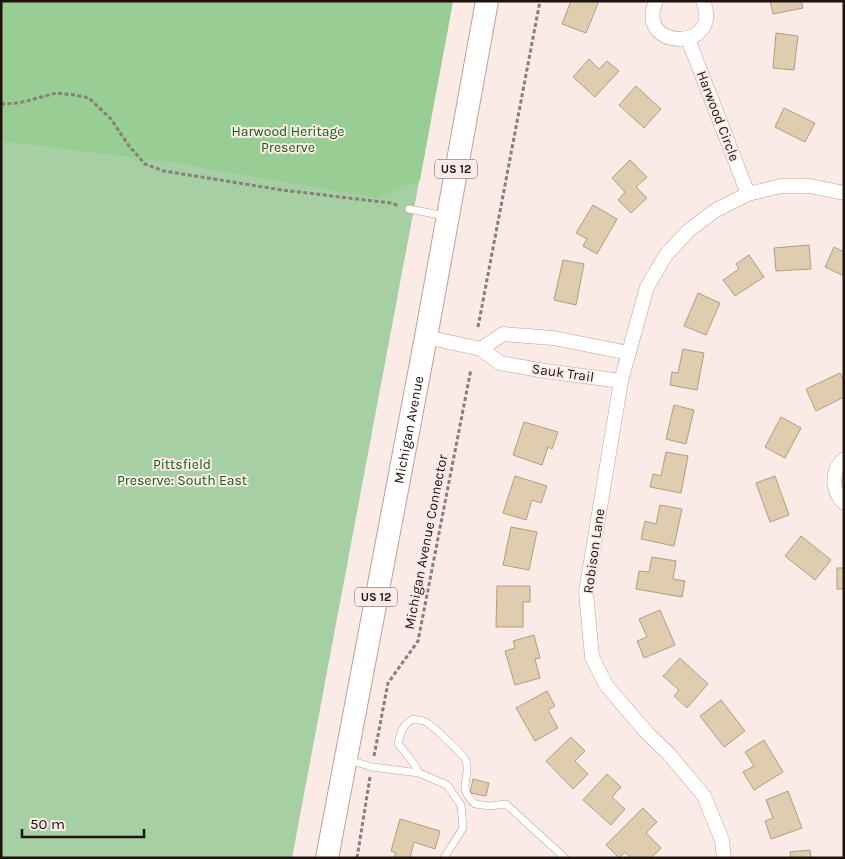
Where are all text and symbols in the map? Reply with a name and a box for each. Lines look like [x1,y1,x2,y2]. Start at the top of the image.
street label: Harwood Circle [693,68,743,164]
park label: Harwood Heritage Preserve [231,123,345,156]
road number: US 12 [435,160,477,178]
street label: Sauk Trail [531,360,595,386]
street label: Michigan Avenue [390,374,427,485]
street label: Michigan Avenue Connector [401,452,452,631]
park label: Pittsfield Preserve: South East [117,456,247,489]
street label: Robison Lane [580,508,608,594]
road number: US 12 [355,588,397,606]
scale bar [22,806,145,838]
text: 50 m [30,815,65,833]

